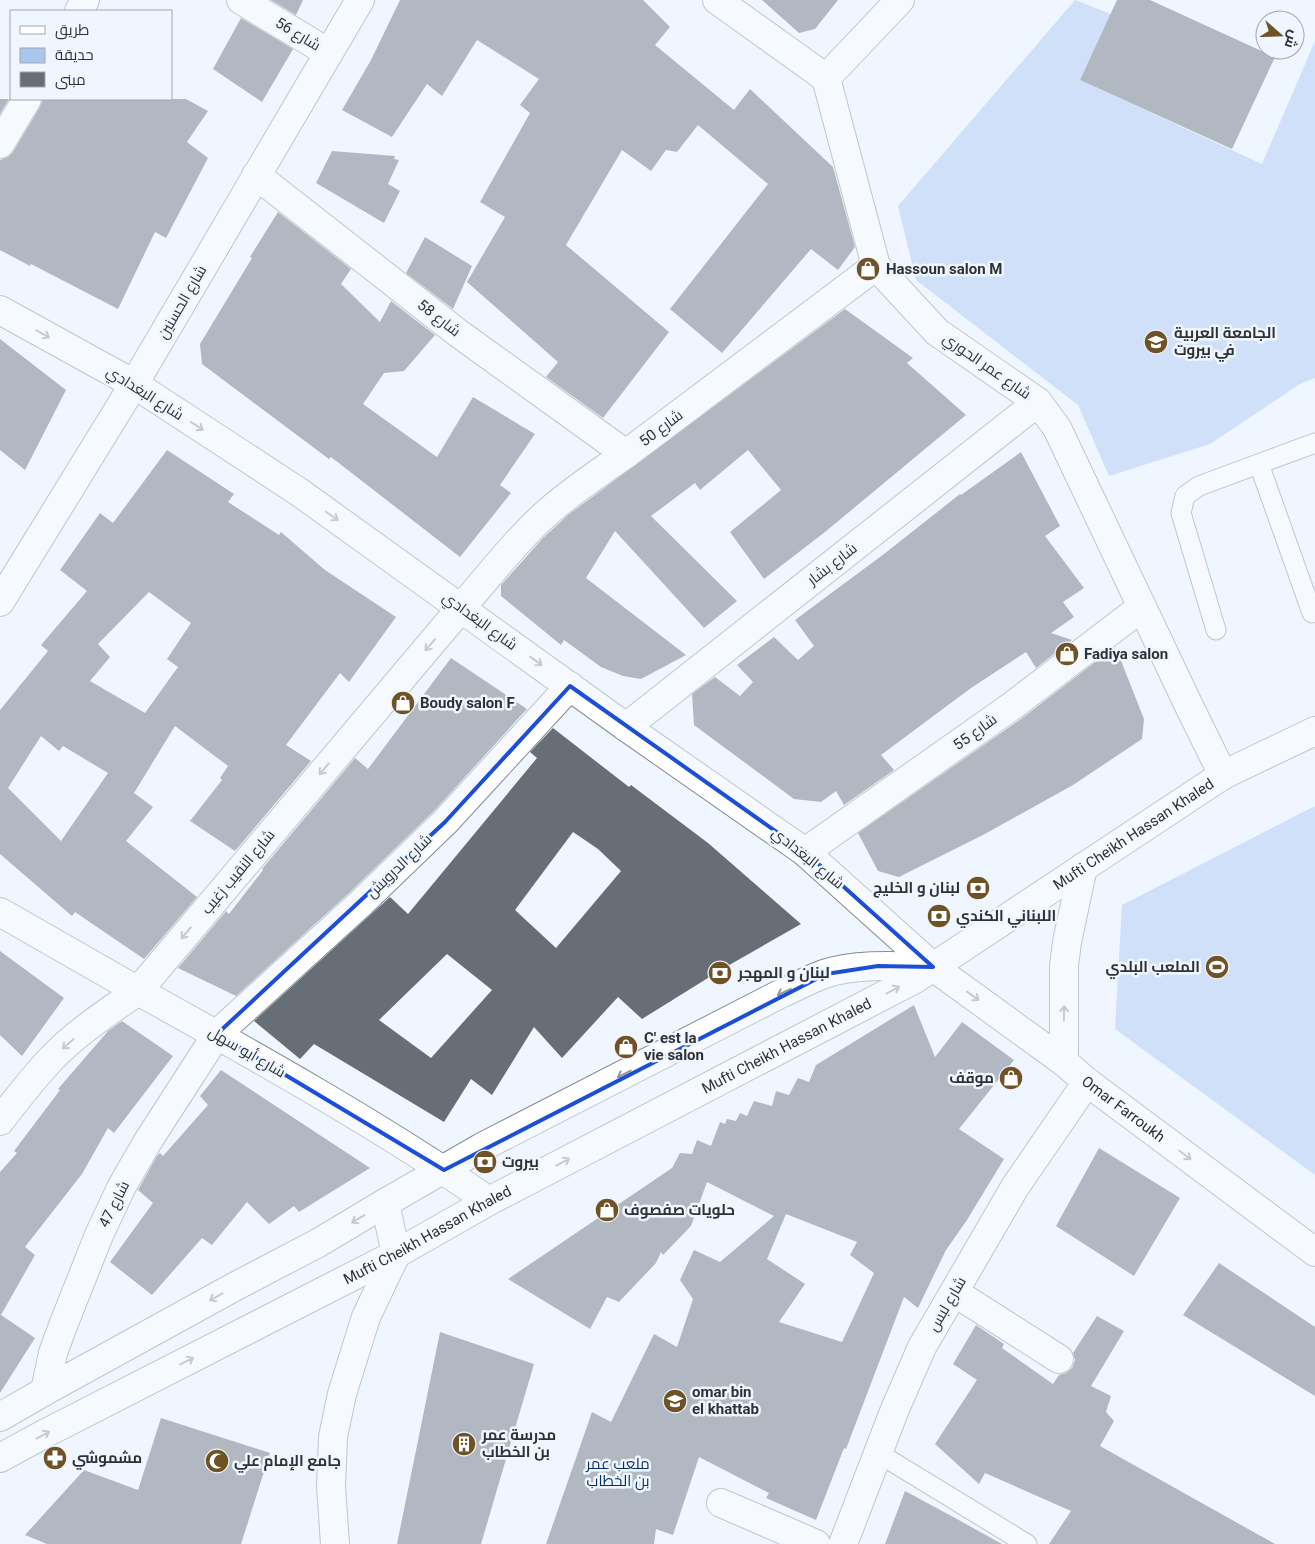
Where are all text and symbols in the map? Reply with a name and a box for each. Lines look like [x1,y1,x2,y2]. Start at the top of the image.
legend [10,10,172,100]
north arrow [1255,10,1305,60]
street label: شارع 56 [271,13,324,56]
text: طريق [55,21,89,40]
text: ش [1281,28,1303,51]
text: حديقة [55,46,94,64]
text: مبنى [55,71,86,90]
shop icon: Hassoun salon M [855,256,881,282]
place label: Hassoun salon M [886,260,1002,278]
street label: شارع الحسنين [154,262,212,343]
street label: شارع 58 [413,296,464,342]
place label: الجامعة العربية في بيروت [1174,324,1276,362]
one-way arrow [35,329,50,339]
street label: شارع عمر الحوري [938,329,1034,405]
school or university icon: الجامعة العربية في بيروت [1143,329,1169,355]
street label: شارع البغدادي [101,362,187,426]
street label: شارع 50 [636,406,687,452]
one-way arrow [190,421,204,431]
one-way arrow [325,511,339,521]
street label: شارع بشار [803,539,862,591]
street label: شارع البغدادي [437,588,521,656]
one-way arrow [424,638,435,651]
shop icon: Fadiya salon [1054,641,1080,667]
place label: Fadiya salon [1084,645,1168,663]
one-way arrow [529,656,543,666]
shop icon: Boudy salon F [390,690,416,716]
place label: Boudy salon F [420,694,515,712]
street label: شارع 55 [950,710,1002,755]
one-way arrow [319,762,330,775]
street label: Mufti Cheikh Hassan Khaled [1050,775,1217,894]
street label: شارع البغدادي [766,823,848,895]
street label: شارع النقيب زغيب [197,826,280,919]
street label: شارع الدرويش [363,830,437,903]
bank icon: لبنان و الخليج [965,875,991,901]
place label: لبنان و الخليج [873,879,960,898]
bank icon: اللبناني الكندي [926,903,952,929]
place label: اللبناني الكندي [956,907,1056,928]
one-way arrow [181,927,192,940]
sports icon: الملعب البلدي [1204,954,1230,980]
place label: الملعب البلدي [1105,958,1200,979]
bank icon: لبنان و المهجر [707,960,733,986]
place label: لبنان و المهجر [737,964,830,982]
one-way arrow [886,985,901,995]
one-way arrow [777,988,792,998]
one-way arrow [966,991,980,1001]
street label: Mufti Cheikh Hassan Khaled [699,994,874,1098]
one-way arrow [1059,1005,1069,1022]
street label: شارع أبو سهل [204,1022,289,1083]
place label: C' est la vie salon [644,1029,704,1064]
shop icon: C' est la vie salon [613,1034,639,1060]
one-way arrow [62,1038,75,1050]
shop icon: موقف [998,1065,1024,1091]
place label: موقف [949,1069,994,1087]
one-way arrow [617,1070,632,1079]
street label: Omar Farroukh [1078,1072,1169,1146]
bank icon: بيروت [472,1149,498,1175]
one-way arrow [1178,1150,1192,1161]
place label: بيروت [502,1153,539,1171]
one-way arrow [555,1157,570,1166]
street label: شارع 47 [95,1178,135,1231]
street label: Mufti Cheikh Hassan Khaled [340,1182,514,1288]
shop icon: حلويات صفصوف [594,1197,620,1223]
place label: حلويات صفصوف [624,1201,735,1219]
one-way arrow [352,1214,366,1224]
street label: شارع لبس [924,1274,972,1335]
one-way arrow [209,1293,224,1302]
one-way arrow [179,1356,194,1365]
place label: omar bin el khattab [692,1383,759,1418]
school or university icon: omar bin el khattab [662,1388,688,1414]
place label: مدرسة عمر بن الخطاب [481,1426,556,1461]
one-way arrow [35,1430,50,1440]
building icon: مدرسة عمر بن الخطاب [451,1431,477,1457]
pharmacy icon: مشموشي [42,1445,68,1471]
mosque icon: جامع الإمام علي [204,1448,230,1474]
place label: مشموشي [72,1449,142,1470]
place label: جامع الإمام علي [234,1452,341,1473]
park label: ملعب عمر بن الخطاب [585,1455,650,1491]

